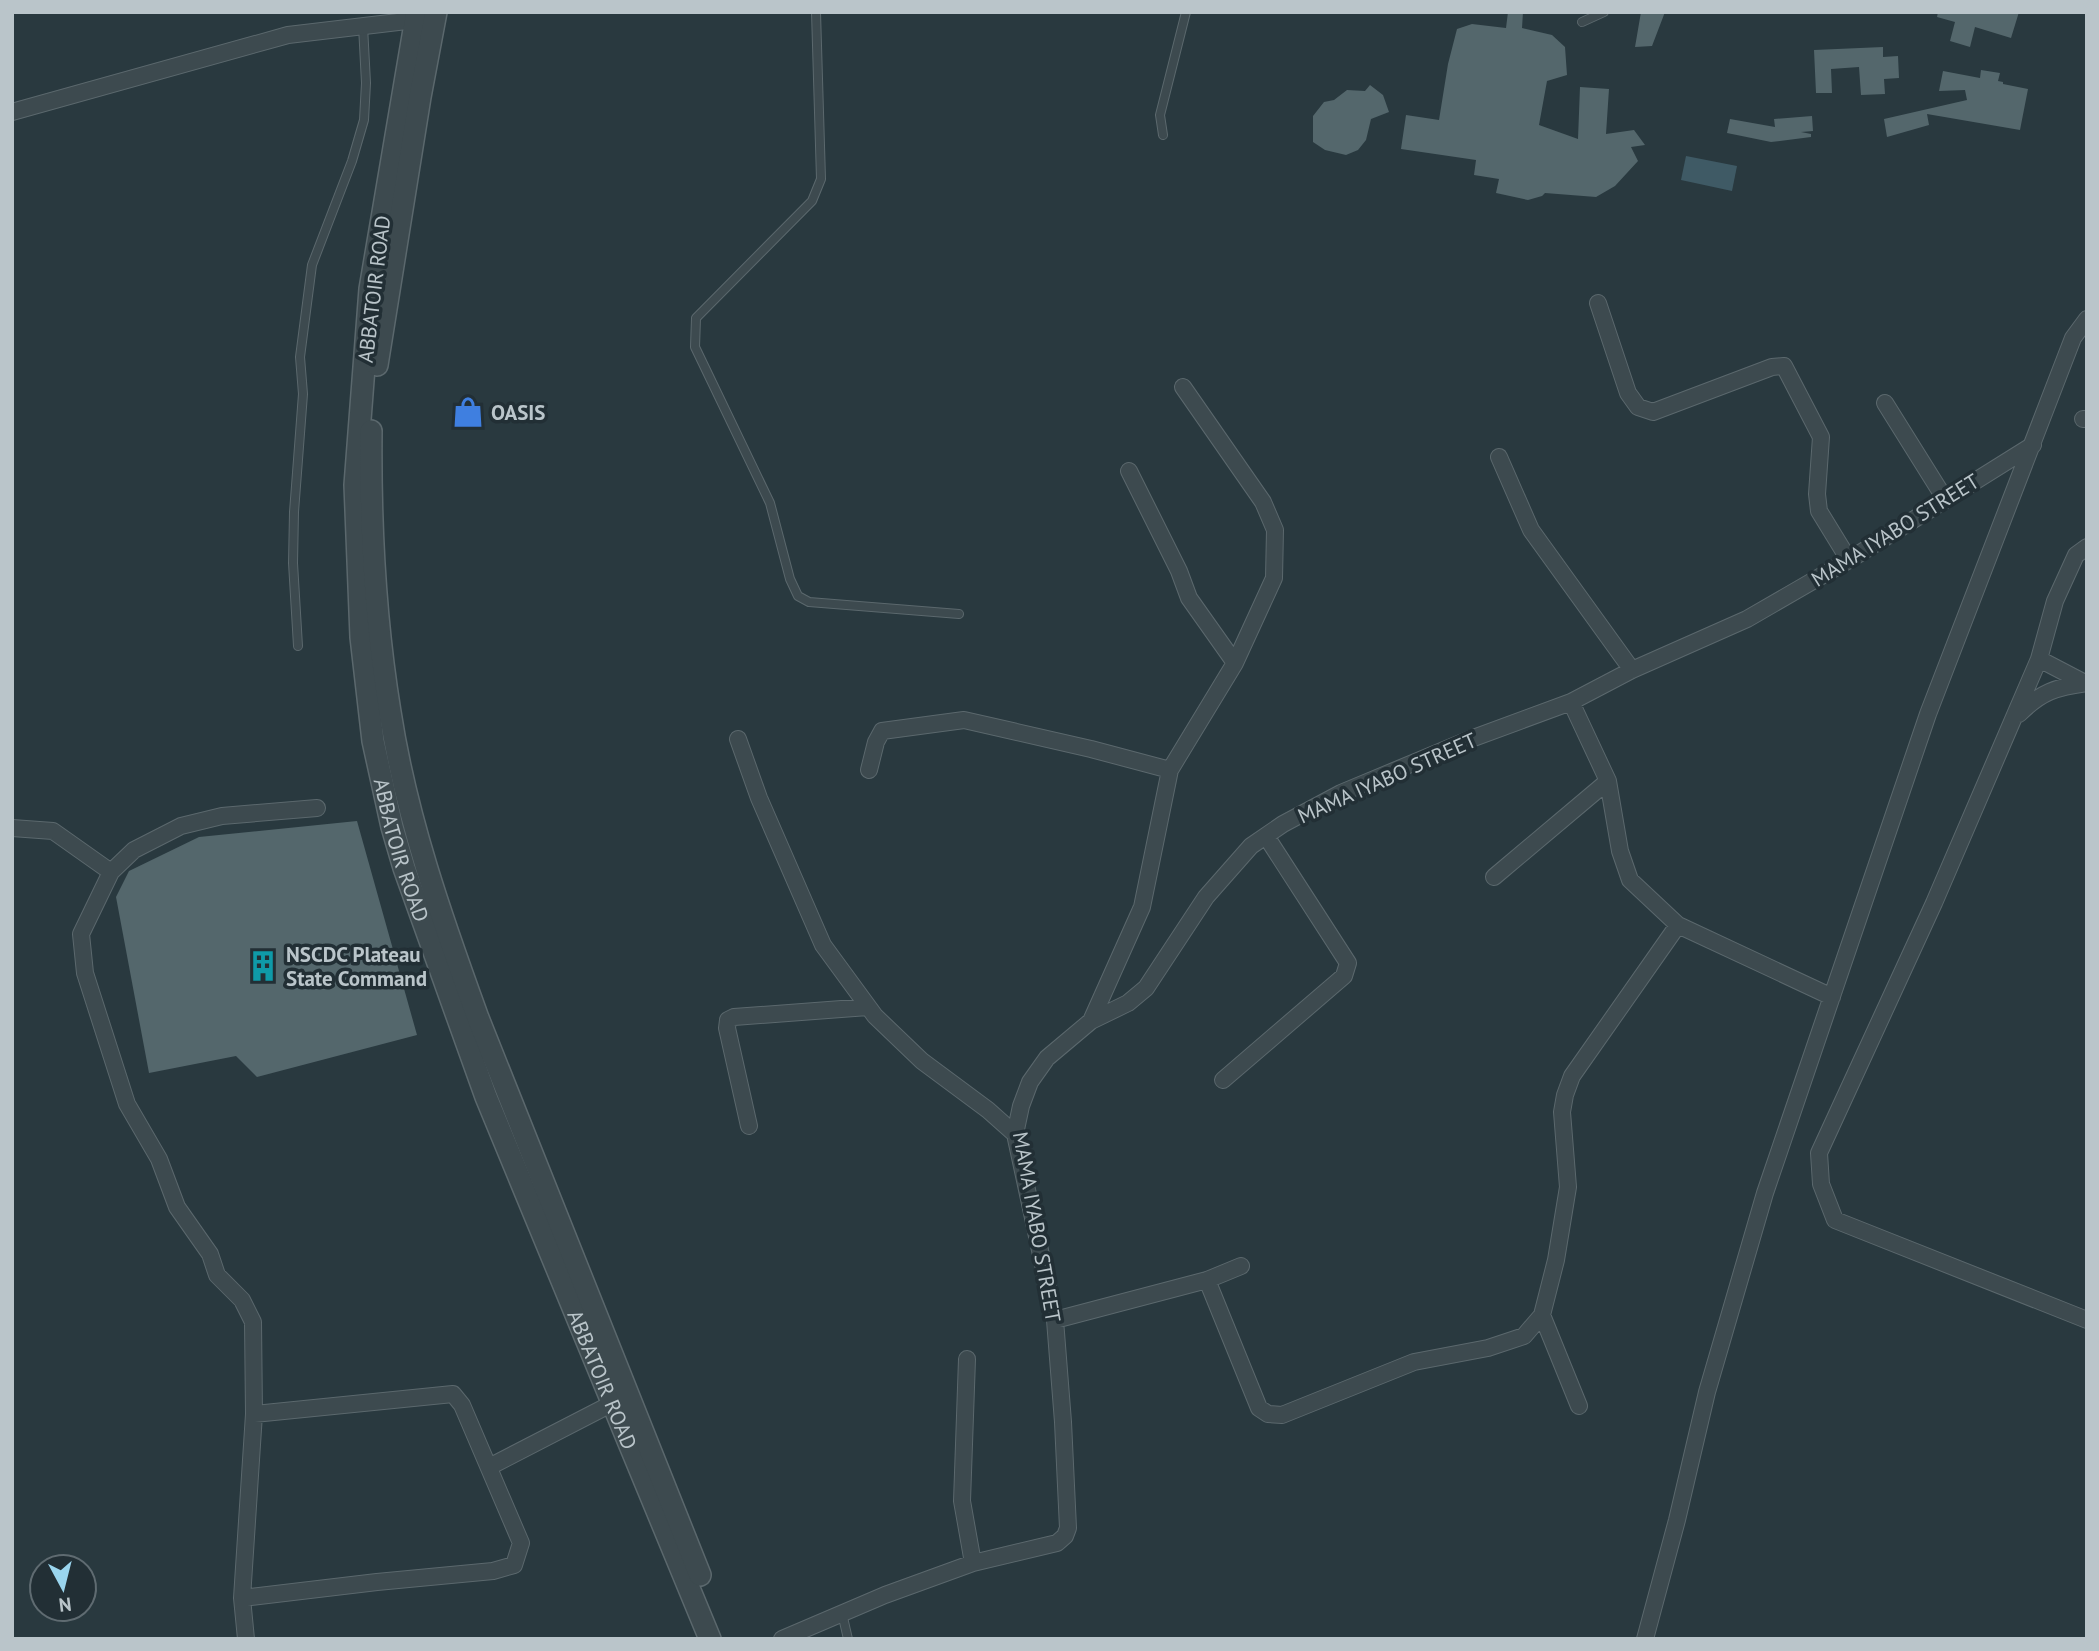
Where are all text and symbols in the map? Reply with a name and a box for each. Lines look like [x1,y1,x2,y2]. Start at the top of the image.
street label: ABBATOIR ROAD [352,214,396,364]
shop icon: OASIS [451,395,485,429]
place label: OASIS [491,399,545,426]
street label: MAMA IYABO STREET [1806,467,1984,593]
street label: MAMA IYABO STREET [1293,726,1481,830]
street label: ABBATOIR ROAD [368,776,436,925]
place label: NSCDC Plateau State Command [286,941,427,992]
building icon: NSCDC Plateau State Command [246,949,280,983]
street label: MAMA IYABO STREET [1007,1130,1067,1325]
street label: ABBATOIR ROAD [562,1306,644,1453]
north arrow [28,1553,98,1623]
text: N [57,1592,73,1618]

